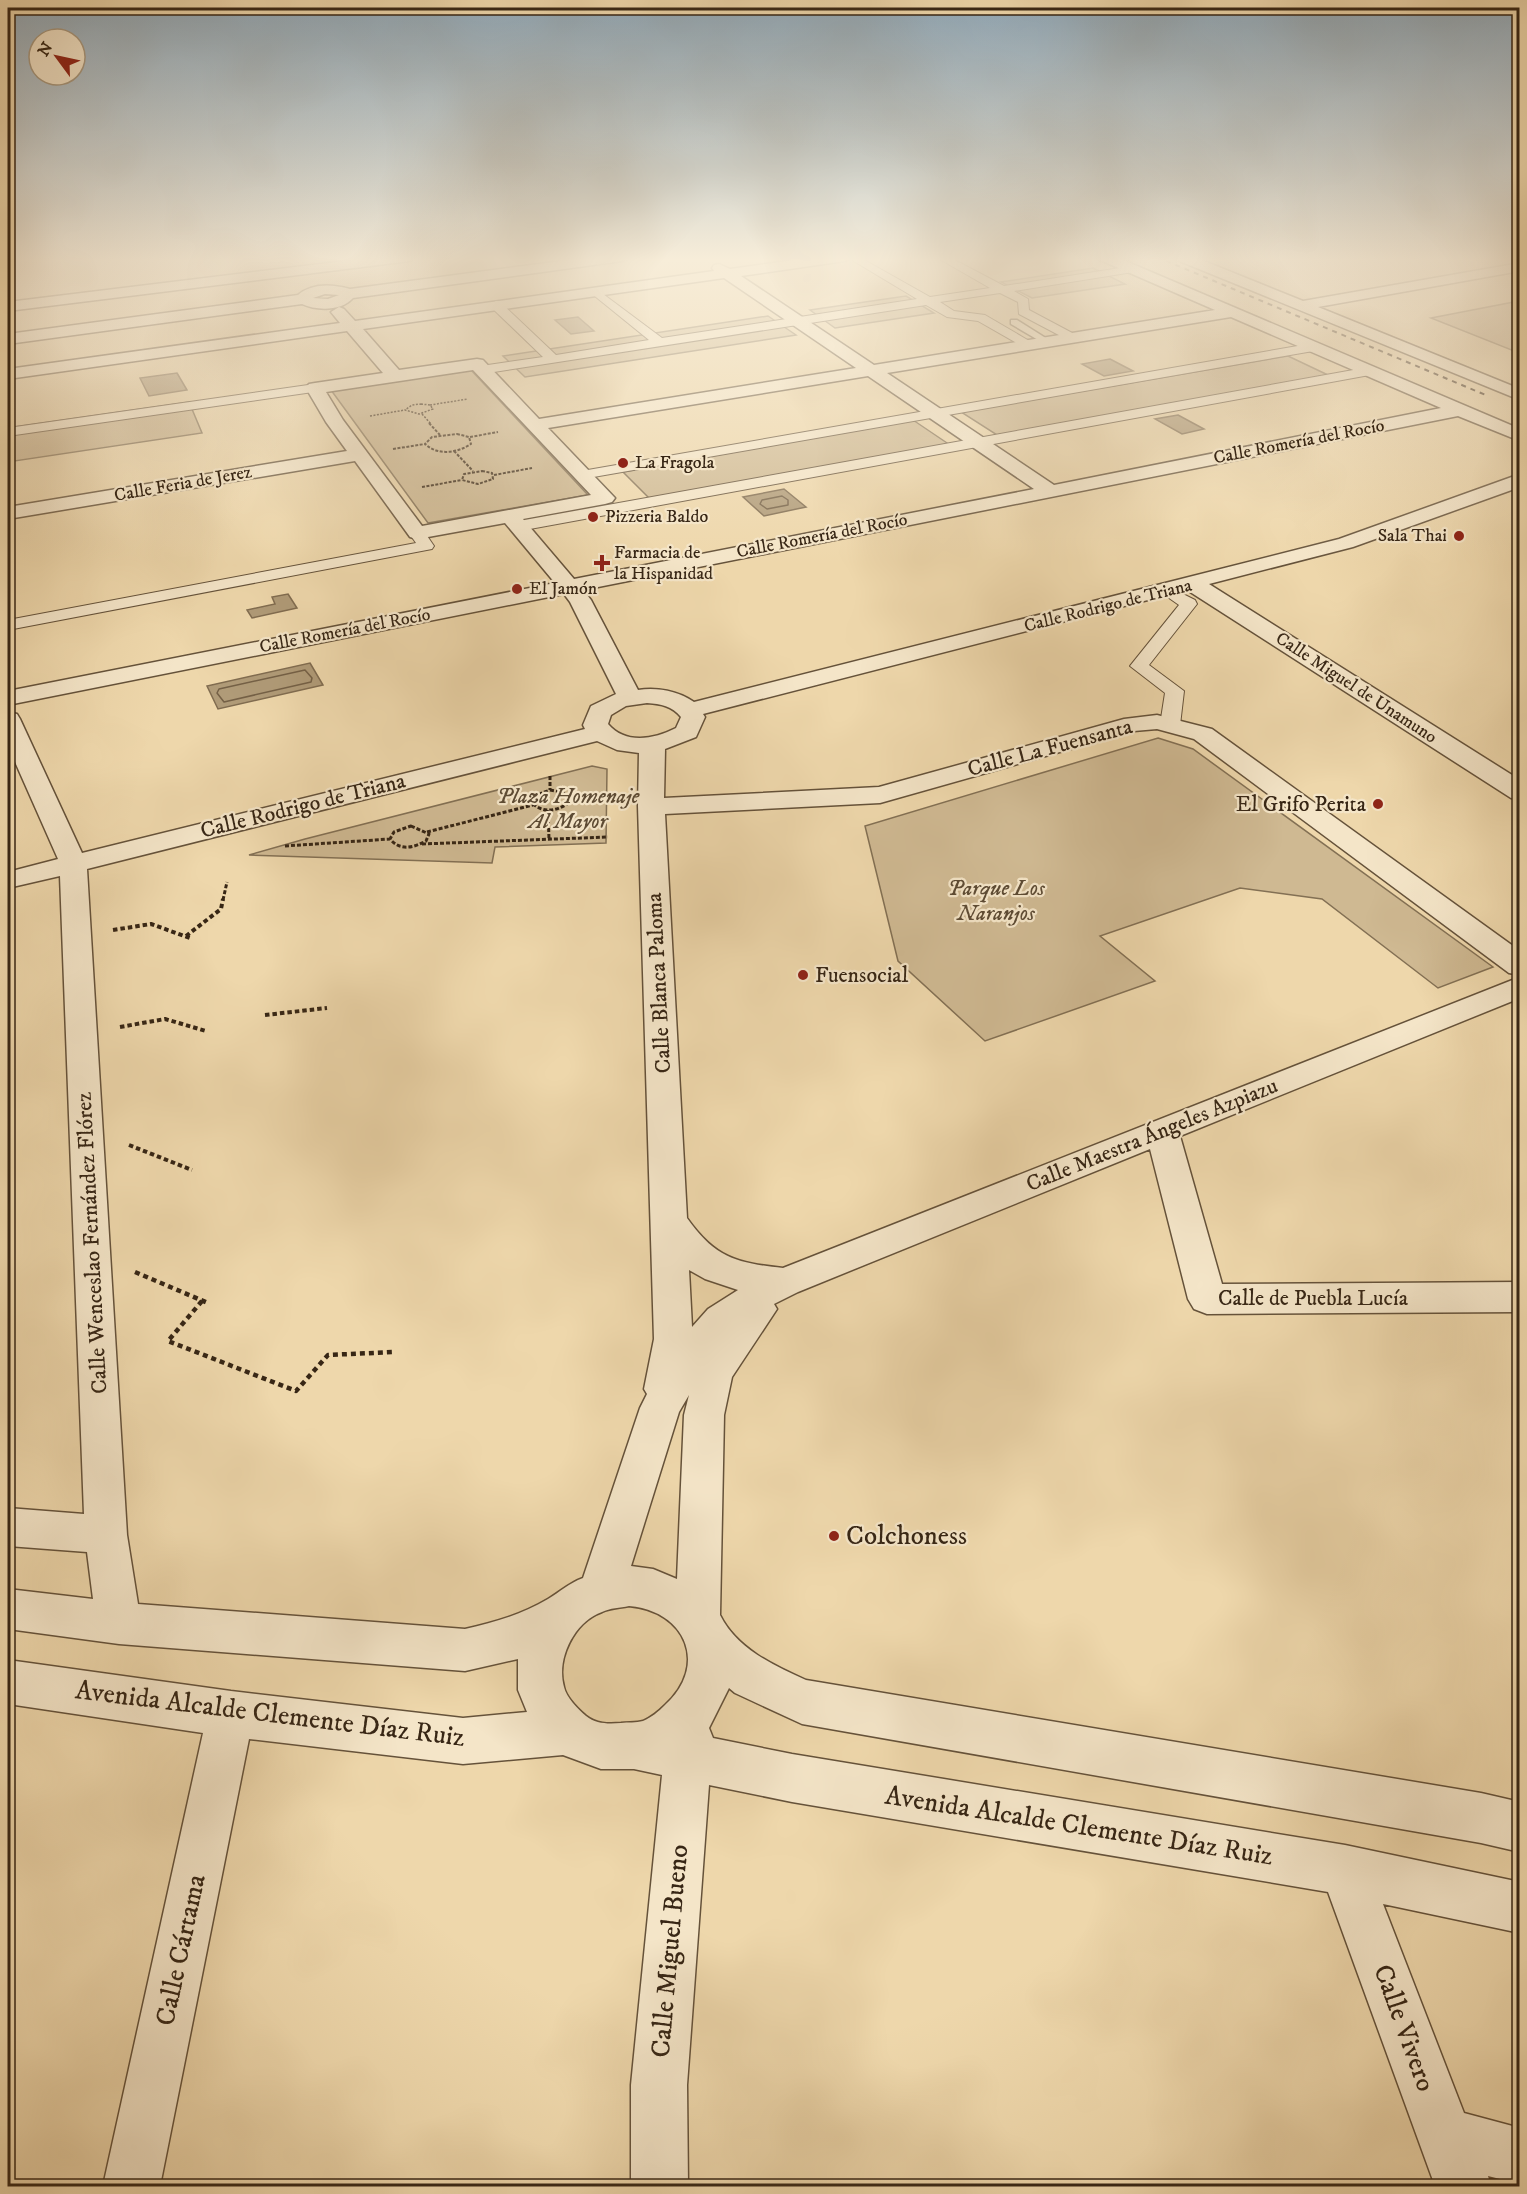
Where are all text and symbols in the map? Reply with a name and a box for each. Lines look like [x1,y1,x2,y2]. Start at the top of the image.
north arrow [27,27,87,87]
text: N [33,38,57,60]
street label: Calle Romería del Rocío [1212,415,1387,469]
place label: La Fragola [635,452,715,474]
marker: La Fragola [616,456,630,470]
street label: Calle Feria de Jerez [113,461,254,507]
place label: Pizzeria Baldo [605,506,708,528]
street label: Calle Romería del Rocío [735,509,910,563]
marker: Pizzeria Baldo [586,510,600,524]
place label: Sala Thai [1378,525,1447,547]
marker: Sala Thai [1452,529,1466,543]
place label: Farmacia de la Hispanidad [614,542,713,585]
marker: Farmacia de la Hispanidad [595,556,609,570]
street label: Calle Rodrigo de Triana [1022,574,1195,637]
place label: El Jamón [529,578,598,600]
marker: El Jamón [510,582,524,596]
street label: Calle Romería del Rocío [258,604,433,658]
street label: Calle Miguel de Unamuno [1271,628,1441,749]
street label: Calle La Fuensanta [965,713,1136,783]
street label: Calle Rodrigo de Triana [198,767,409,845]
park label: Plaza Homenaje Al Mayor [497,783,640,835]
place label: El Grifo Perita [1236,791,1367,818]
marker: El Grifo Perita [1371,797,1385,811]
park label: Parque Los Naranjos [947,875,1046,927]
street label: Calle Blanca Paloma [641,891,677,1074]
place label: Fuensocial [815,962,909,989]
marker: Fuensocial [796,968,810,982]
street label: Calle Maestra Ángeles Azpiazu [1022,1071,1282,1198]
street label: Calle Wenceslao Fernández Flórez [71,1091,113,1395]
street label: Calle de Puebla Lucía [1218,1285,1409,1312]
place label: Colchoness [846,1519,967,1553]
marker: Colchoness [827,1529,841,1543]
street label: Avenida Alcalde Clemente Díaz Ruiz [73,1673,467,1755]
street label: Avenida Alcalde Clemente Díaz Ruiz [883,1779,1276,1874]
street label: Calle Miguel Bueno [644,1843,696,2059]
street label: Calle Cártama [148,1871,214,2029]
street label: Calle Vivero [1365,1960,1443,2096]

